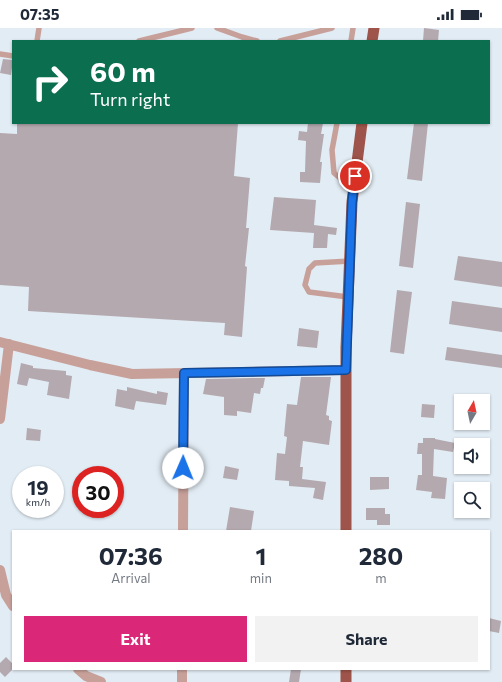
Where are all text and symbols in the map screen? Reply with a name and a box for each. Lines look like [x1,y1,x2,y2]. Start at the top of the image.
text: 07:35 [20,5,60,23]
text: 60 m [90,54,156,88]
icon: right [24,56,76,108]
text: Turn right [90,88,170,110]
pin [338,159,372,193]
icon: arrive [344,165,366,187]
north arrow [454,394,490,430]
map controls [454,394,490,518]
button: sound [454,438,490,474]
position arrow [162,447,204,489]
speed limit sign: 30 [72,466,124,518]
text: 19 [27,475,49,499]
button: search [454,482,490,518]
text: km/h [26,496,50,508]
text: 07:36 [99,541,163,570]
text: 1 [255,541,266,570]
text: 280 [359,541,403,570]
text: Arrival [111,570,151,586]
text: min [250,570,272,586]
text: m [375,570,387,586]
button: Exit [24,616,247,662]
button: Share [255,616,478,662]

